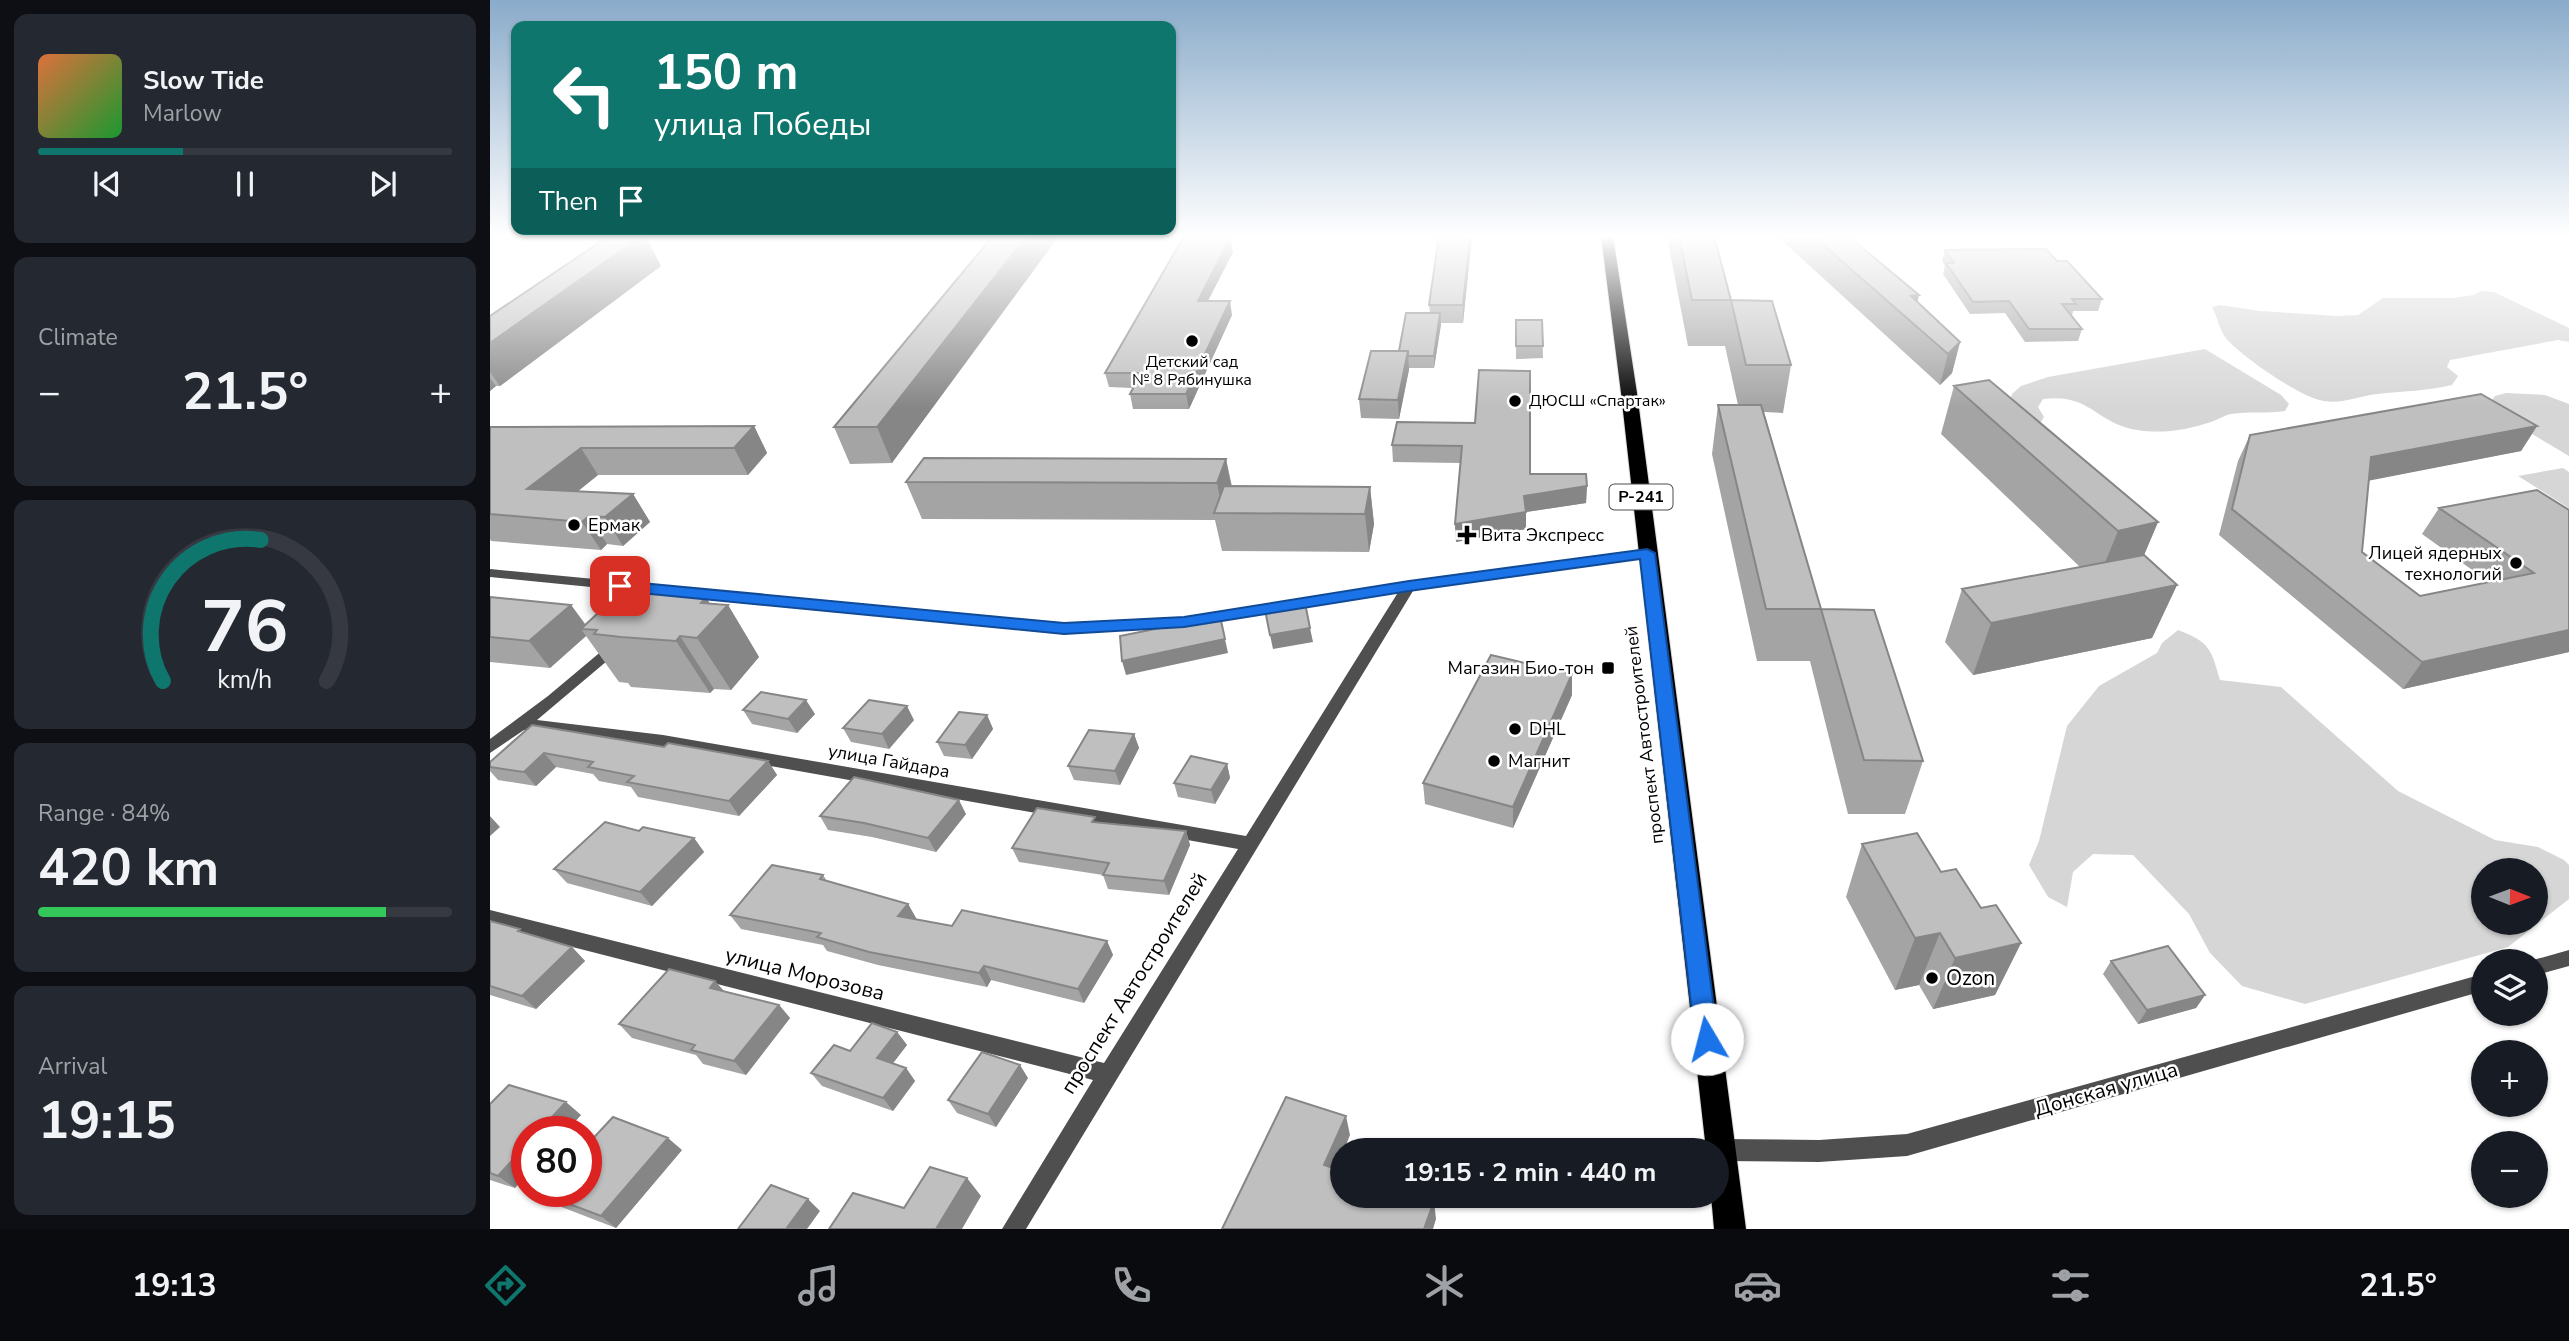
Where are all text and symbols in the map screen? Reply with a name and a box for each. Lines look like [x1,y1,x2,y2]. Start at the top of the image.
text: 150 m [654,39,798,106]
icon: left [539,49,630,140]
text: Slow Tide [143,63,264,98]
text: Marlow [143,98,222,129]
text: улица Победы [654,103,872,146]
icon: previous [88,165,126,203]
icon: pause [226,165,264,203]
icon: next [364,165,402,203]
icon: arrive [612,182,650,220]
text: Then [539,184,598,219]
text: Climate [38,322,118,353]
marker: Детский сад № 8 Рябинушка [1184,333,1200,349]
place label: Детский сад № 8 Рябинушка [1132,351,1252,391]
text: 21.5° [182,356,308,427]
text: − [38,367,61,418]
text: + [429,367,452,418]
place label: ДЮСШ «Спартак» [1529,390,1666,412]
marker: ДЮСШ «Спартак» [1507,393,1523,409]
road number: Р-241 [1610,484,1672,510]
place label: Ермак [588,513,641,537]
marker: Ермак [566,517,582,533]
place label: Вита Экспресс [1481,523,1605,547]
marker: Вита Экспресс [1459,527,1475,543]
place label: Лицей ядерных технологий [2368,541,2502,586]
marker: Лицей ядерных технологий [2508,555,2524,571]
pin [590,556,650,616]
icon: arrive [601,567,639,605]
text: 76 [201,577,289,677]
street label: проспект Автостроителей [1619,624,1669,846]
place label: Магазин Био-тон [1448,656,1594,680]
marker: Магазин Био-тон [1600,660,1616,676]
text: km/h [217,662,273,696]
place label: DHL [1529,717,1566,741]
marker: DHL [1507,721,1523,737]
street label: улица Гайдара [826,738,952,784]
place label: Магнит [1508,749,1570,773]
marker: Магнит [1486,753,1502,769]
text: Range · 84% [38,798,170,829]
text: 420 km [38,832,219,903]
north arrow [2471,858,2548,934]
map controls [2471,858,2548,1208]
street label: проспект Автостроителей [1054,867,1214,1099]
street label: улица Морозова [722,941,888,1007]
button: layers [2471,949,2548,1026]
place label: Ozon [1946,964,1995,992]
marker: Ozon [1924,970,1940,986]
position arrow [1670,1002,1744,1076]
button: + [2471,1040,2548,1117]
text: Arrival [38,1051,107,1082]
street label: Донская улица [2031,1055,2181,1123]
text: 19:15 [38,1085,176,1156]
speed limit sign: 80 [511,1116,602,1207]
button: − [2471,1131,2548,1208]
text: 19:15 · 2 min · 440 m [1403,1155,1656,1190]
icon: directions [481,1261,530,1310]
icon: music [794,1261,843,1310]
icon: phone [1107,1261,1156,1310]
icon: climate [1420,1261,1469,1310]
icon: car [1733,1261,1782,1310]
icon: filters [2046,1261,2095,1310]
text: 19:13 [132,1264,217,1307]
text: 21.5° [2359,1264,2437,1307]

